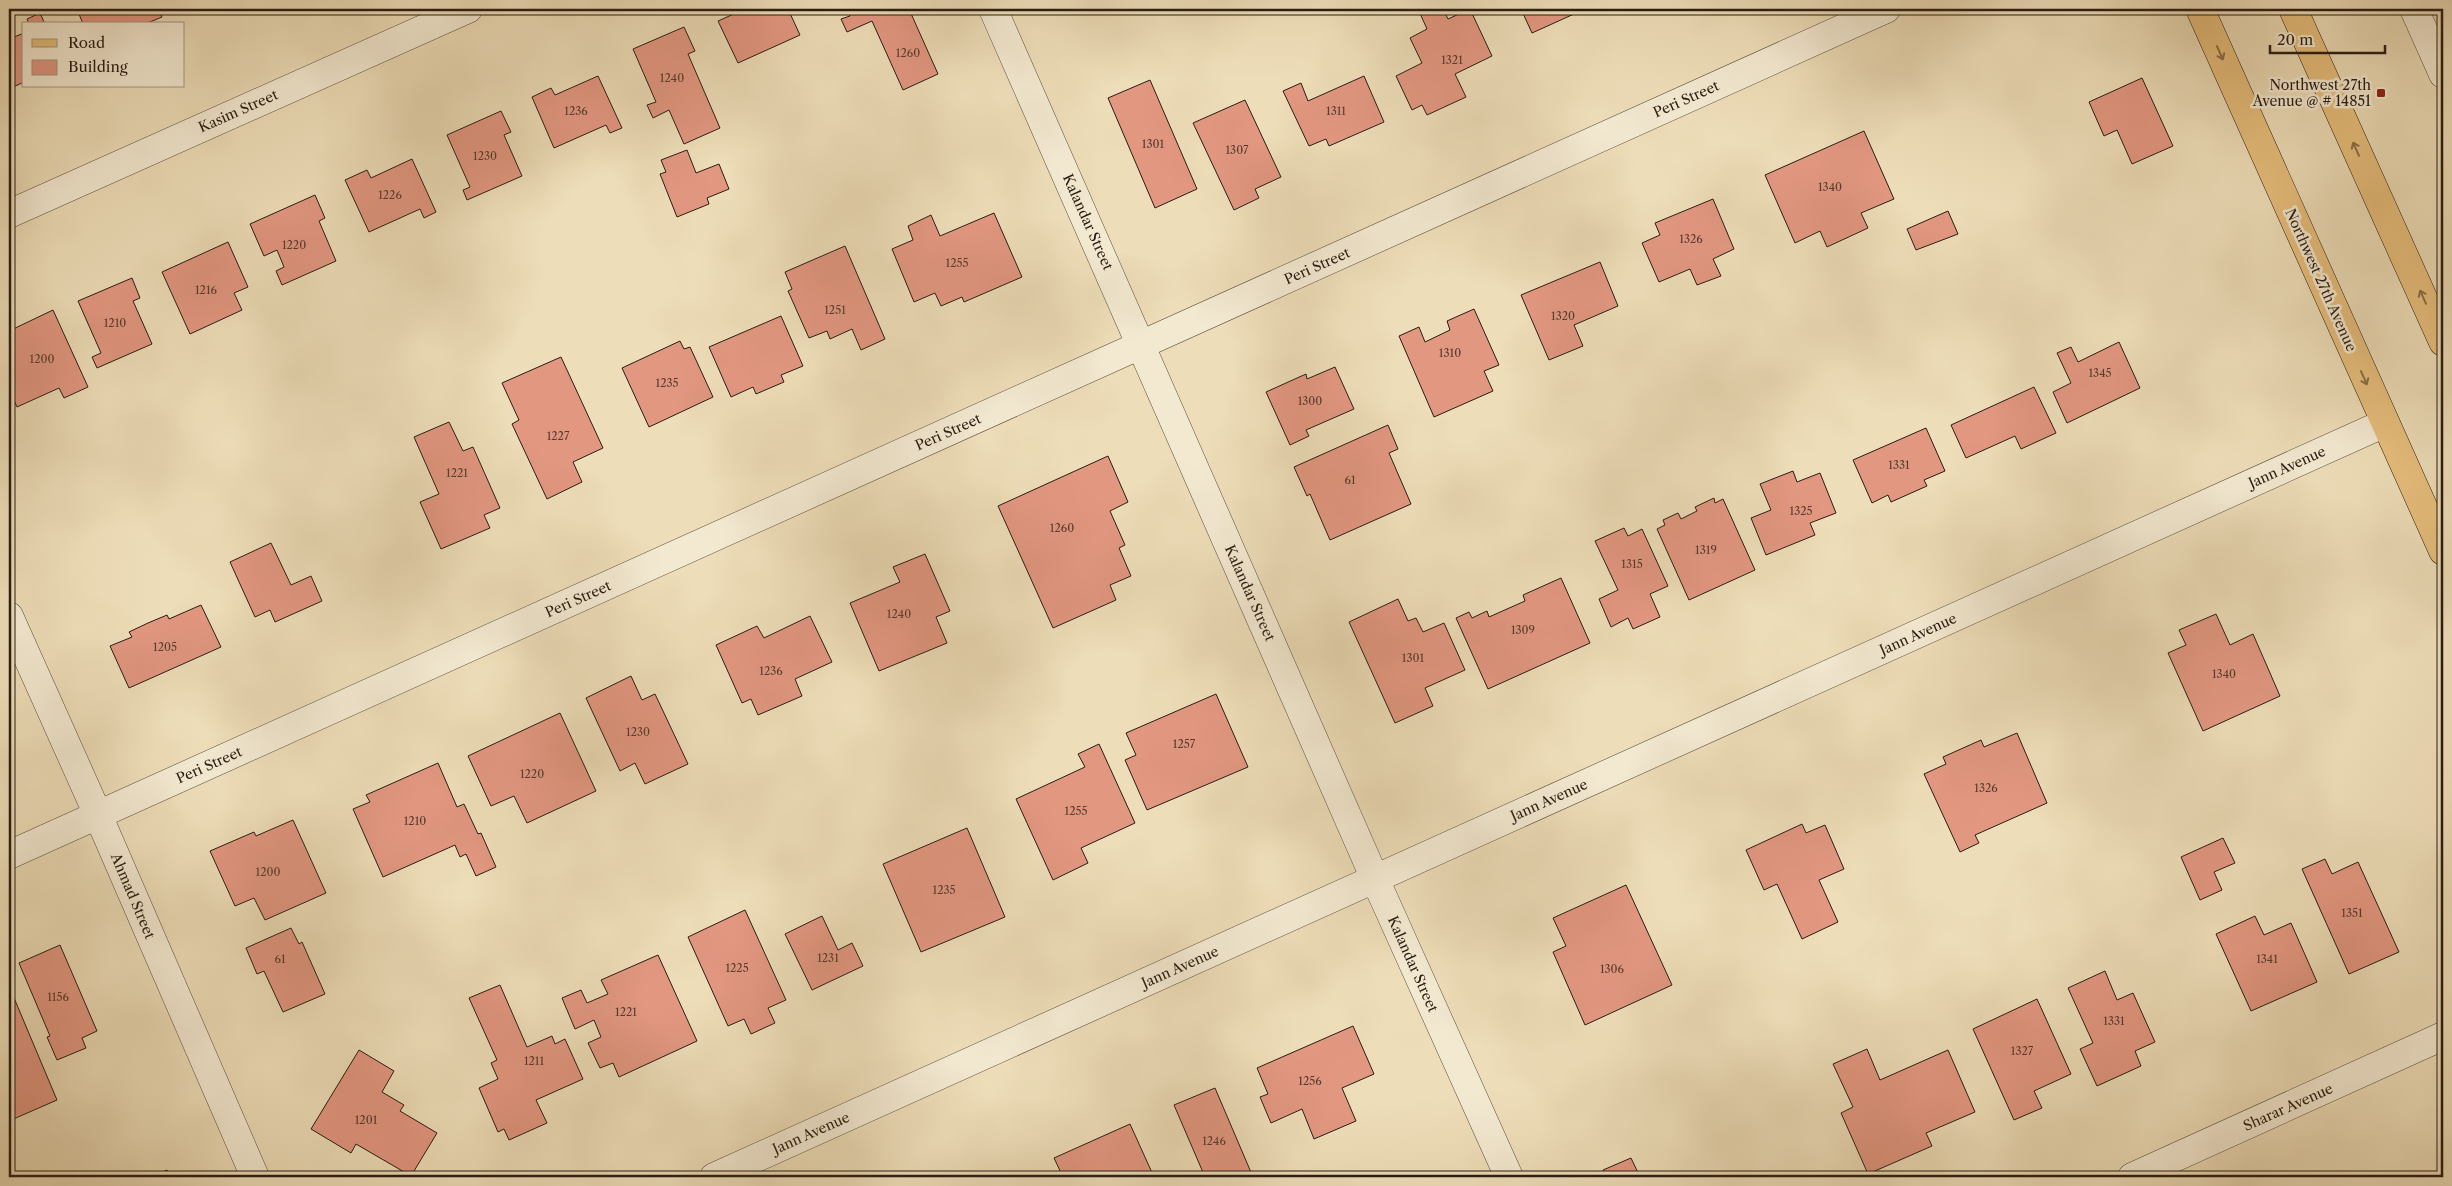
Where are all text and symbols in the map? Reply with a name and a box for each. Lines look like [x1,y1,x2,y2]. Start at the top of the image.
legend [22,22,185,88]
scale bar [2270,22,2384,54]
text: 20 m [2277,30,2313,49]
text: Road [68,33,105,52]
one-way arrow [2216,45,2225,60]
house number: 1260 [896,46,920,60]
house number: 1321 [1441,53,1463,67]
text: Building [68,57,128,76]
house number: 1240 [660,71,684,85]
street label: Peri Street [1650,76,1722,122]
place label: Northwest 27th Avenue @ # 14851 [2252,76,2371,110]
street label: Kasim Street [195,85,281,137]
marker: Northwest 27th Avenue @ # 14851 [2375,87,2387,99]
house number: 1236 [564,104,588,118]
house number: 1311 [1326,104,1346,118]
house number: 1301 [1142,137,1165,151]
one-way arrow [2351,142,2360,157]
house number: 1307 [1225,143,1249,157]
house number: 1230 [473,149,497,163]
street label: Kalandar Street [1059,171,1117,273]
house number: 1340 [1818,180,1842,194]
house number: 1226 [378,188,402,202]
street label: Northwest 27th Avenue [2281,206,2361,354]
house number: 1326 [1679,232,1703,246]
house number: 1220 [282,238,306,252]
street label: Peri Street [1281,243,1353,289]
house number: 1255 [946,256,968,270]
house number: 1216 [195,283,218,297]
one-way arrow [2418,290,2428,305]
house number: 1251 [824,303,846,317]
house number: 1320 [1551,309,1575,323]
house number: 1210 [104,316,126,330]
house number: 1310 [1439,346,1461,360]
house number: 1200 [30,352,54,366]
house number: 1345 [2088,366,2112,380]
one-way arrow [2360,370,2370,385]
house number: 1235 [656,376,679,390]
house number: 1300 [1298,394,1322,408]
street label: Peri Street [912,409,984,455]
house number: 1227 [547,429,570,443]
street label: Jann Avenue [2244,442,2329,493]
house number: 1331 [1888,458,1910,472]
house number: 1221 [446,466,468,480]
house number: 61 [1344,473,1356,487]
house number: 1325 [1790,504,1813,518]
house number: 1260 [1050,521,1074,535]
street label: Kalandar Street [1221,542,1279,644]
house number: 1319 [1695,543,1717,557]
house number: 1315 [1621,557,1643,571]
street label: Peri Street [542,576,614,622]
house number: 1240 [887,607,911,621]
street label: Jann Avenue [1875,609,1960,660]
house number: 1309 [1511,623,1535,637]
house number: 1205 [153,640,177,654]
house number: 1301 [1402,651,1425,665]
house number: 1236 [759,664,783,678]
house number: 1340 [2212,667,2236,681]
house number: 1230 [626,725,650,739]
house number: 1257 [1173,737,1196,751]
street label: Peri Street [173,742,245,788]
house number: 1220 [520,767,544,781]
street label: Jann Avenue [1506,775,1591,826]
house number: 1326 [1974,781,1998,795]
house number: 1255 [1065,804,1087,818]
house number: 1210 [404,814,426,828]
street label: Ahmad Street [106,849,159,942]
house number: 1200 [256,865,280,879]
house number: 1235 [933,883,956,897]
house number: 1351 [2341,906,2363,920]
street label: Kalandar Street [1384,913,1442,1015]
street label: Jann Avenue [1137,942,1222,993]
house number: 1231 [817,951,839,965]
house number: 61 [274,952,286,966]
house number: 1341 [2256,952,2278,966]
house number: 1225 [725,961,749,975]
house number: 1306 [1600,962,1625,976]
house number: 1156 [47,990,69,1004]
house number: 1221 [615,1005,637,1019]
house number: 1331 [2103,1014,2125,1028]
house number: 1327 [2011,1044,2034,1058]
house number: 1211 [524,1054,544,1068]
house number: 1256 [1298,1074,1322,1088]
street label: Sharar Avenue [2240,1079,2336,1135]
street label: Jann Avenue [768,1108,853,1159]
house number: 1201 [355,1113,378,1127]
house number: 1246 [1202,1134,1226,1148]

